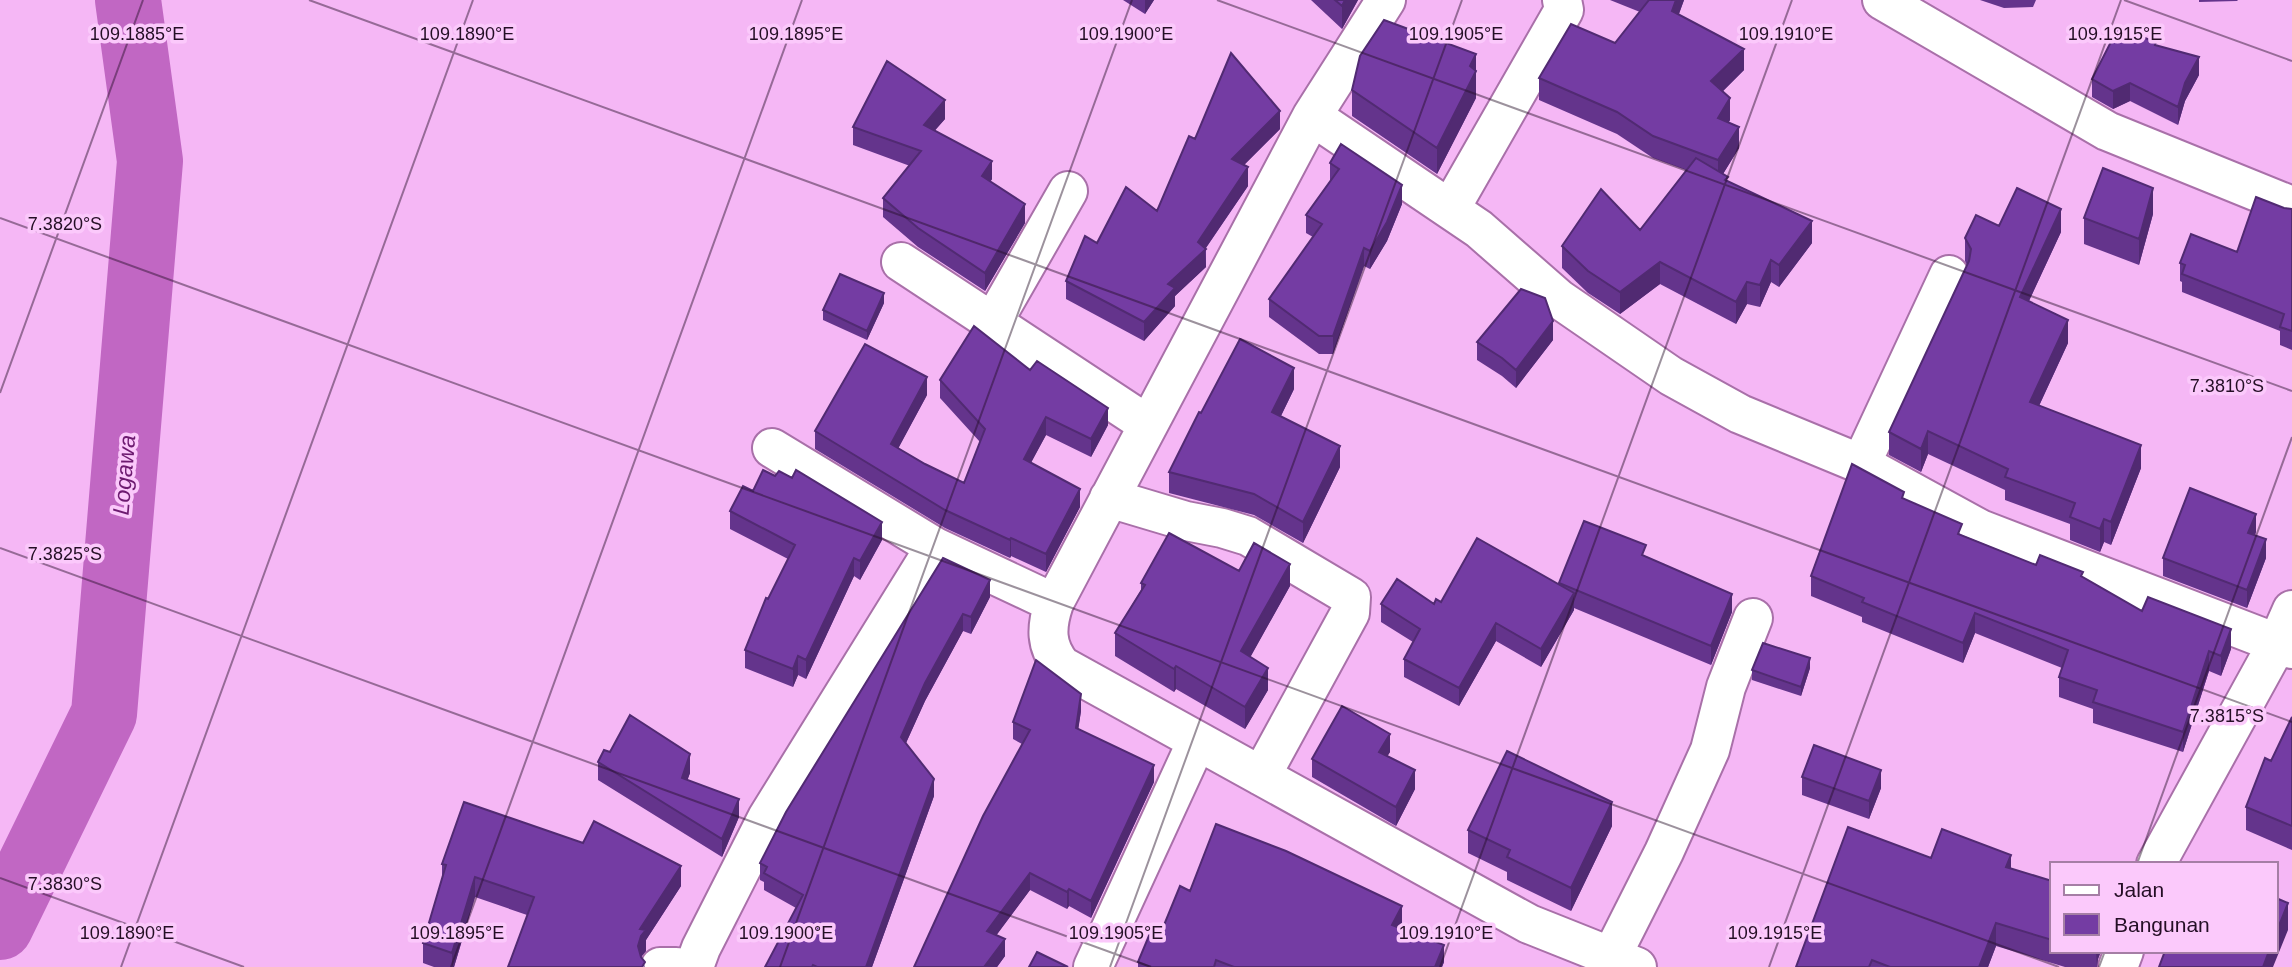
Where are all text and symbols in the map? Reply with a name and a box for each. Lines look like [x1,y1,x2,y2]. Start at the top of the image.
text: 109.1885°E [90,24,184,44]
text: 109.1890°E [420,24,514,44]
text: 109.1895°E [749,24,843,44]
text: 109.1900°E [1079,24,1173,44]
text: 109.1905°E [1409,24,1503,44]
text: 109.1910°E [1739,24,1833,44]
text: 109.1915°E [2068,24,2162,44]
text: 7.3820°S [28,214,102,234]
text: 7.3810°S [2190,376,2264,396]
water label: Logawa [108,434,140,516]
text: 7.3825°S [28,544,102,564]
text: 7.3815°S [2190,706,2264,726]
legend [2050,862,2278,953]
text: 7.3830°S [28,874,102,894]
text: Jalan [2114,878,2164,901]
text: Bangunan [2114,913,2210,936]
text: 109.1890°E [80,923,174,943]
text: 109.1895°E [410,923,504,943]
text: 109.1900°E [739,923,833,943]
text: 109.1905°E [1069,923,1163,943]
text: 109.1910°E [1399,923,1493,943]
text: 109.1915°E [1728,923,1822,943]

